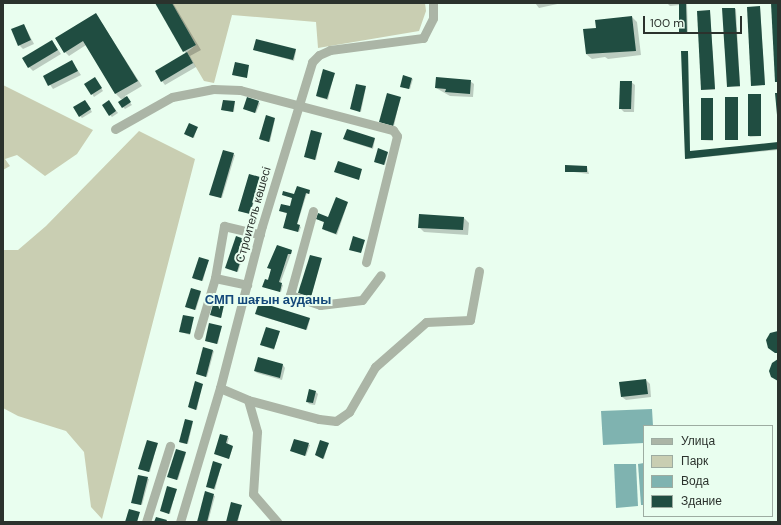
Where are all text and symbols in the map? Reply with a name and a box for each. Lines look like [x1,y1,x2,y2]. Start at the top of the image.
scale bar [645,8,744,34]
text: 100 m [650,15,684,31]
street label: Строитель көшесі [233,165,275,265]
district label: СМП шағын ауданы [205,292,331,308]
legend [643,425,773,517]
text: Улица [681,433,715,449]
text: Парк [681,453,708,469]
text: Вода [681,473,709,489]
text: Здание [681,493,722,509]

